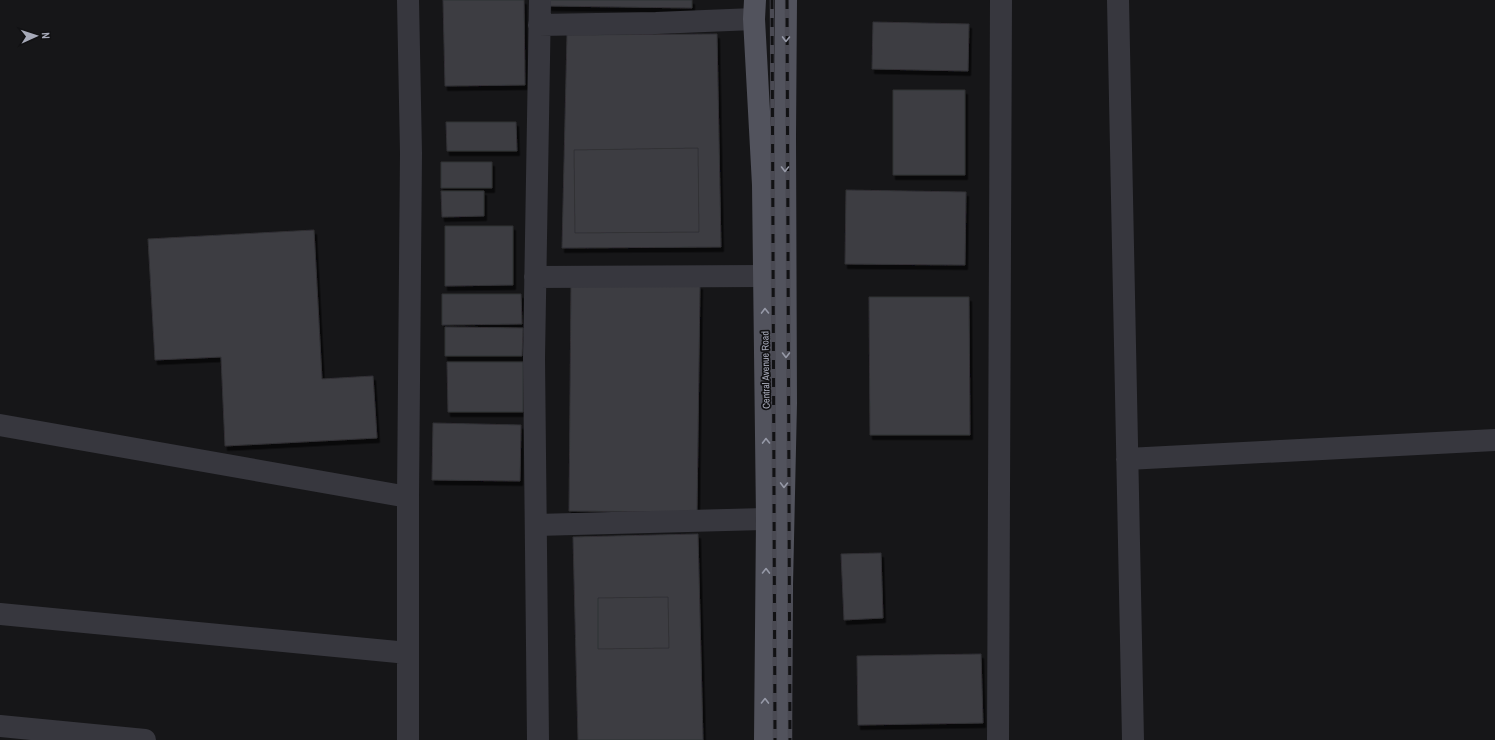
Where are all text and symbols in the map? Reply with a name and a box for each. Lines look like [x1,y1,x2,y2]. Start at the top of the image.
north arrow [16,16,56,56]
text: N [39,32,53,39]
one-way arrow [782,36,790,42]
one-way arrow [781,166,789,172]
one-way arrow [760,308,769,314]
street label: Central Avenue Road [758,331,773,409]
one-way arrow [782,352,790,358]
one-way arrow [762,438,770,444]
one-way arrow [780,482,788,488]
one-way arrow [762,568,771,574]
one-way arrow [761,698,769,704]

